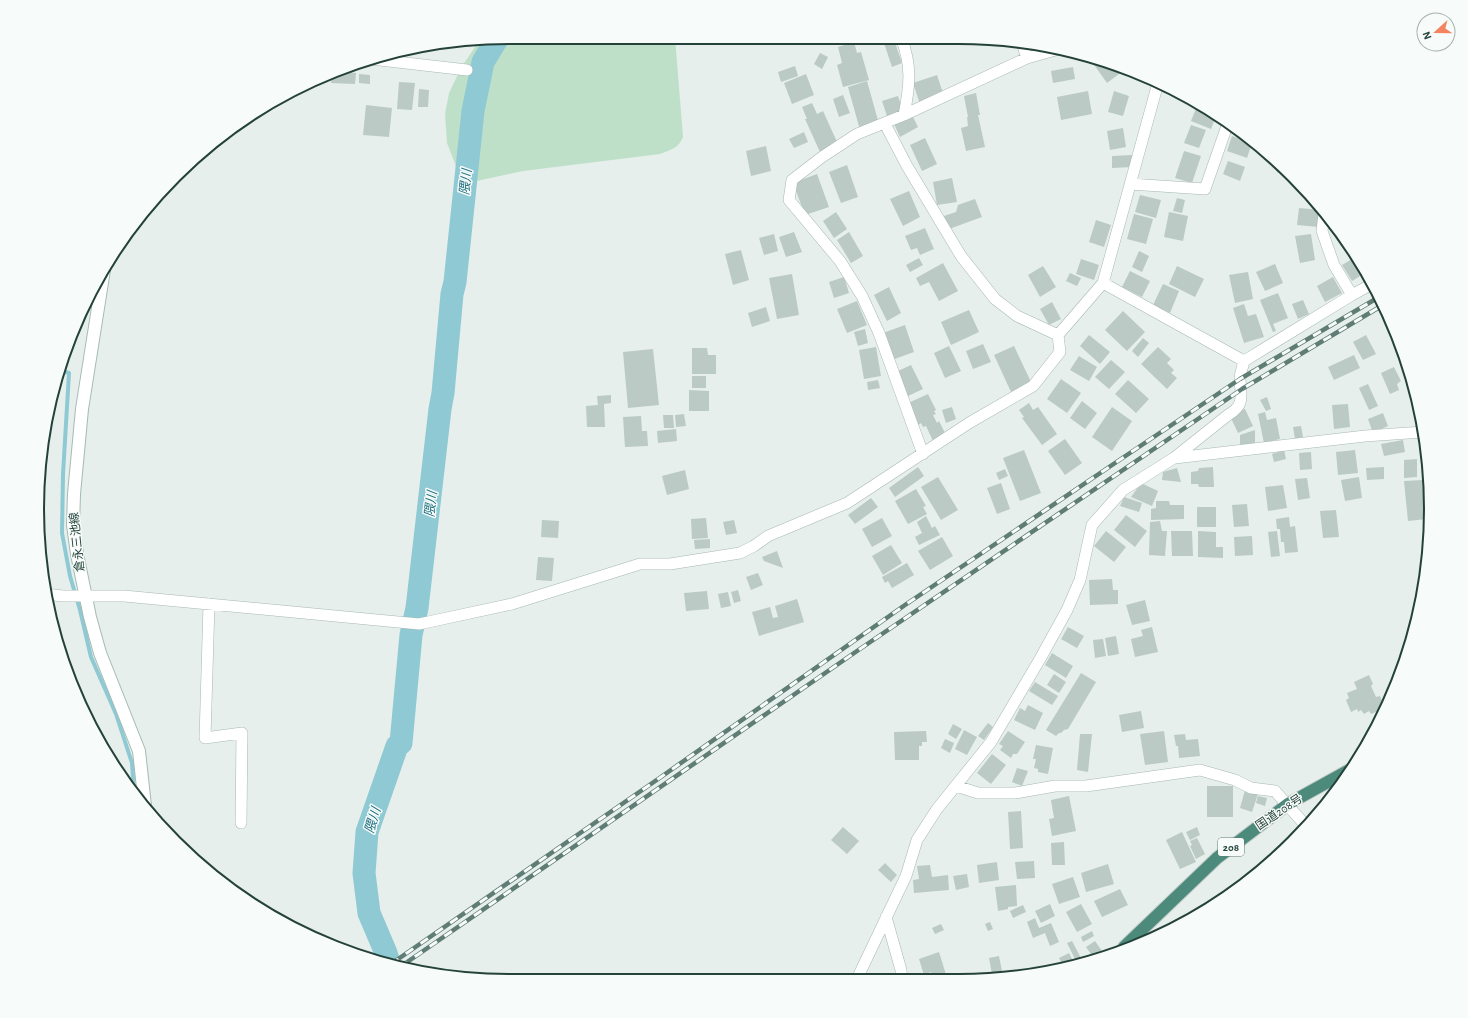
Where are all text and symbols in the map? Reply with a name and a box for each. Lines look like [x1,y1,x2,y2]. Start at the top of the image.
north arrow [1416,12,1456,52]
text: N [1421,30,1434,41]
water label: 隈川 [458,166,475,196]
water label: 隈川 [422,488,440,518]
street label: 倉永三池線 [67,512,86,573]
street label: 国道208号 [1253,791,1305,832]
water label: 隈川 [362,804,384,835]
road number: 208 [1218,838,1244,856]

